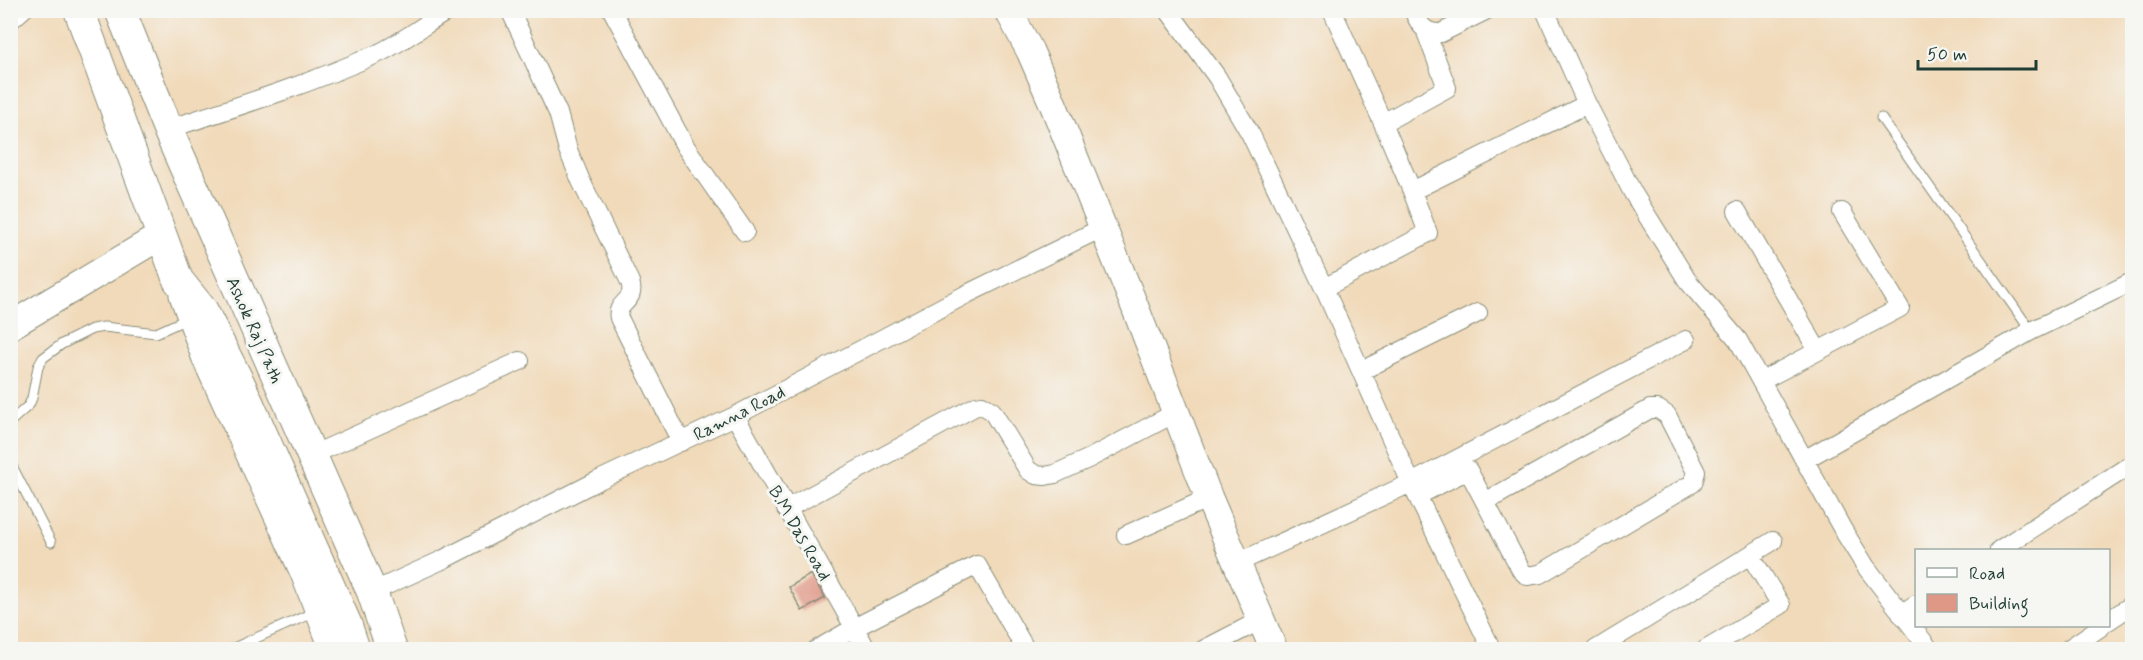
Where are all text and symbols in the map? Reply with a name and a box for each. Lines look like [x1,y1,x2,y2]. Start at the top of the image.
scale bar [1918,33,2036,71]
text: 50 m [1927,43,1967,67]
street label: Ashok Raj Path [220,273,288,387]
street label: Ramna Road [689,381,789,447]
street label: B.M Das Road [762,481,836,586]
legend [1915,549,2110,627]
text: Road [1969,562,2005,586]
text: Building [1969,592,2029,618]

